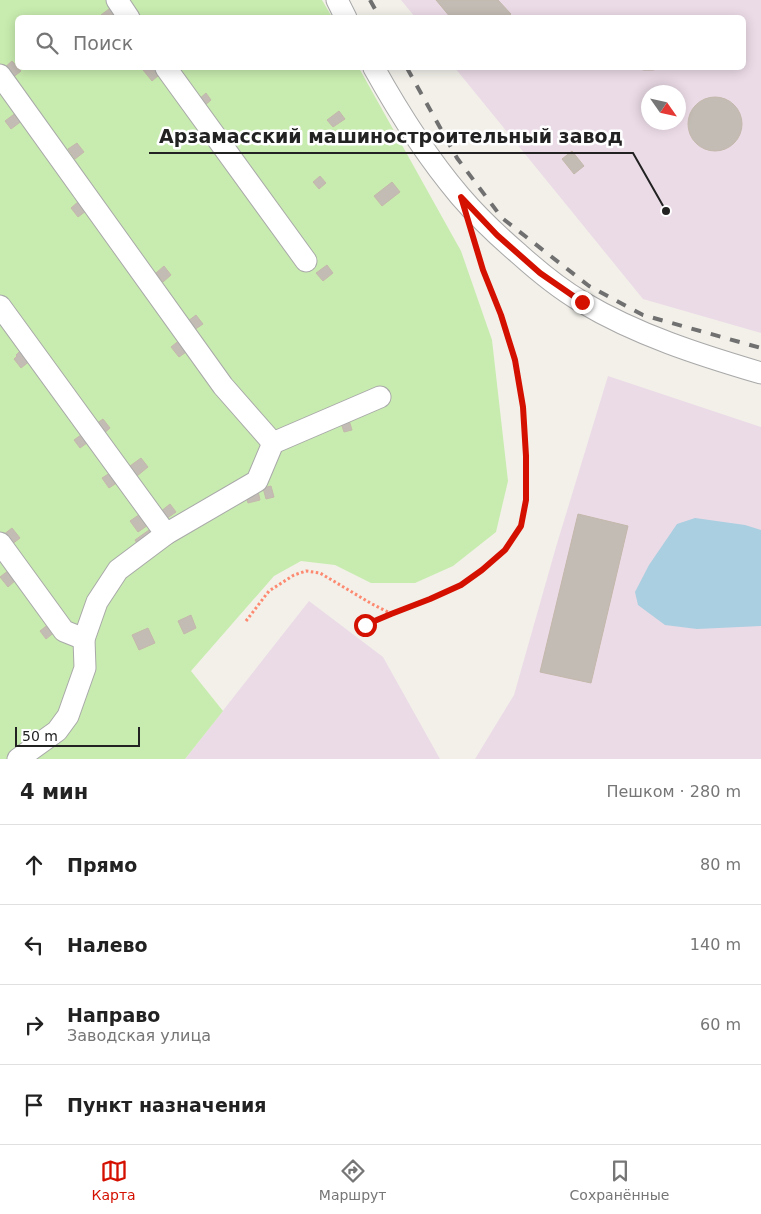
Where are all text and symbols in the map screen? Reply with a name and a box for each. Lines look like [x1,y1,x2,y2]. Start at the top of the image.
search box [15,15,746,70]
icon: search [33,29,61,57]
text: Поиск [73,32,133,54]
north arrow [641,85,686,130]
callout: Арзамасский машиностроительный завод [149,119,633,153]
text: Арзамасский машиностроительный завод [159,125,623,147]
route end [571,291,594,314]
route start [354,614,377,637]
scale bar [15,724,140,747]
text: 50 m [22,728,58,744]
text: 4 мин [20,780,88,804]
text: Пешком · 280 m [606,782,741,801]
icon: ahead [20,851,48,879]
text: Прямо [67,854,137,876]
text: 80 m [700,855,741,874]
icon: left [20,931,48,959]
text: Налево [67,934,148,956]
text: 140 m [690,935,741,954]
text: Направо [67,1004,160,1026]
icon: right [20,1011,48,1039]
text: 60 m [700,1015,741,1034]
text: Заводская улица [67,1026,211,1045]
icon: arrive [20,1091,48,1119]
text: Пункт назначения [67,1094,266,1116]
tab: Карта [92,1157,136,1203]
tab: Маршрут [319,1157,386,1203]
tab: Сохранённые [570,1157,669,1203]

